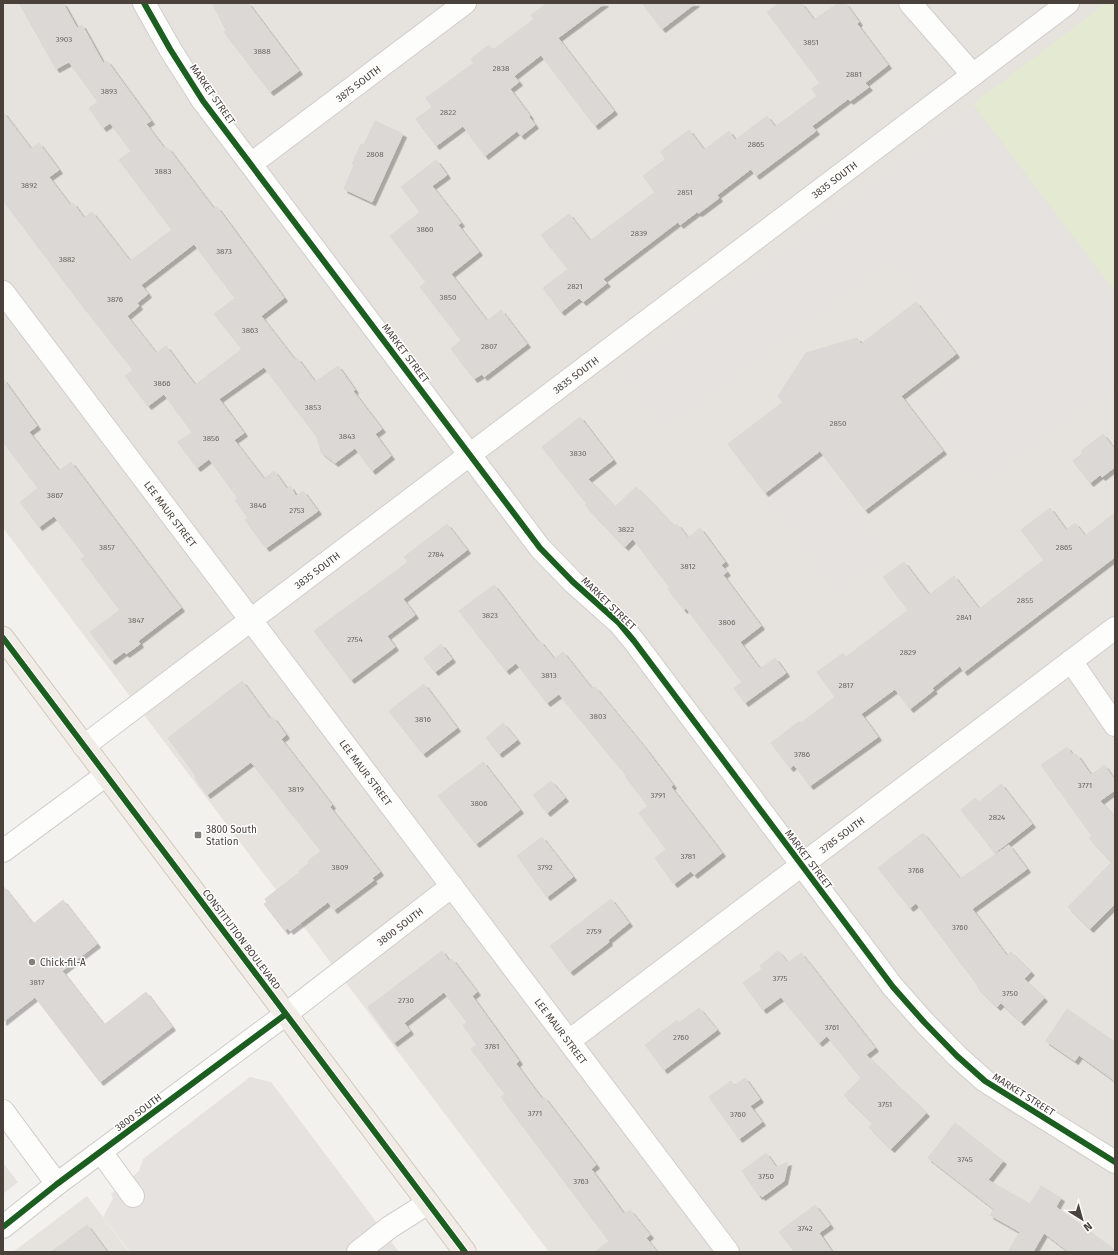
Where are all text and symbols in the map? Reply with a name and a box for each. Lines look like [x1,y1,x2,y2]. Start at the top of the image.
house number: 3903 [56,35,72,44]
house number: 3851 [803,38,819,47]
house number: 3888 [253,47,271,56]
street label: MARKET STREET [187,62,238,128]
street label: 3875 SOUTH [334,63,384,105]
house number: 2838 [493,64,510,73]
house number: 2881 [846,70,862,79]
house number: 3893 [101,87,117,96]
house number: 2822 [440,108,456,117]
house number: 2865 [748,140,764,149]
house number: 2808 [366,150,384,159]
street label: 3835 SOUTH [810,159,860,201]
house number: 3883 [155,167,171,176]
house number: 3892 [21,181,37,190]
house number: 2851 [677,188,693,197]
house number: 3860 [416,225,434,234]
house number: 2839 [631,229,647,238]
house number: 3873 [216,247,232,256]
house number: 3882 [59,255,75,264]
house number: 2821 [567,282,583,291]
house number: 3850 [440,293,457,302]
house number: 3876 [107,295,123,304]
street label: MARKET STREET [379,322,432,386]
house number: 3863 [242,326,258,335]
house number: 2807 [481,342,498,351]
street label: 3835 SOUTH [551,354,601,397]
house number: 3866 [154,379,170,388]
house number: 3853 [305,403,321,412]
house number: 2850 [830,419,847,428]
house number: 3843 [339,432,355,441]
house number: 3856 [203,434,219,443]
house number: 3830 [570,449,587,458]
street label: LEE MAUR STREET [141,479,199,550]
house number: 3867 [47,491,63,500]
house number: 3846 [250,501,266,510]
house number: 2753 [289,506,305,515]
house number: 3822 [618,525,634,534]
house number: 3857 [99,543,115,552]
house number: 2865 [1056,543,1072,552]
street label: 3835 SOUTH [292,550,343,592]
house number: 2784 [428,550,445,559]
house number: 3812 [680,562,696,571]
street label: MARKET STREET [579,575,639,633]
house number: 2855 [1017,596,1033,605]
house number: 3823 [482,611,498,620]
house number: 2841 [956,613,972,622]
house number: 3847 [128,616,144,625]
house number: 3806 [718,618,736,627]
house number: 2754 [347,635,364,644]
house number: 2829 [900,648,916,657]
house number: 3813 [541,671,557,680]
house number: 2817 [838,681,854,690]
house number: 3803 [590,712,606,721]
house number: 3816 [415,715,431,724]
street label: LEE MAUR STREET [336,738,394,809]
house number: 3786 [794,750,810,759]
house number: 3771 [1078,781,1092,790]
house number: 3819 [288,785,304,794]
house number: 3791 [651,791,665,800]
house number: 3806 [470,799,488,808]
house number: 2824 [989,813,1006,822]
street label: 3785 SOUTH [817,815,867,856]
place label: 3800 South Station [206,824,257,848]
street label: MARKET STREET [782,828,835,892]
marker: 3800 South Station [193,830,203,840]
house number: 3781 [681,852,695,861]
house number: 3809 [332,863,348,872]
house number: 3792 [537,863,553,872]
house number: 3768 [908,866,925,875]
street label: CONSTITUTION BOULEVARD [200,887,283,992]
street label: 3800 SOUTH [375,905,426,949]
house number: 3760 [952,923,969,932]
house number: 2759 [586,927,602,936]
marker: Chick-fil-A [27,957,37,967]
place label: Chick-fil-A [40,957,86,969]
house number: 3775 [773,974,787,983]
house number: 3817 [29,978,45,987]
house number: 3750 [1002,989,1018,998]
house number: 2730 [398,996,414,1005]
street label: LEE MAUR STREET [532,996,590,1068]
house number: 3761 [825,1023,839,1032]
house number: 2760 [673,1033,690,1042]
house number: 3781 [485,1042,499,1051]
street label: MARKET STREET [990,1071,1057,1119]
street label: 3800 SOUTH [113,1091,164,1134]
house number: 3751 [878,1100,892,1109]
house number: 3771 [528,1109,542,1118]
house number: 3760 [730,1110,747,1119]
house number: 3745 [957,1155,973,1164]
house number: 3750 [758,1172,774,1181]
house number: 3763 [573,1177,589,1186]
north arrow [1062,1199,1102,1239]
text: N [1081,1219,1095,1234]
house number: 3742 [797,1224,813,1233]

